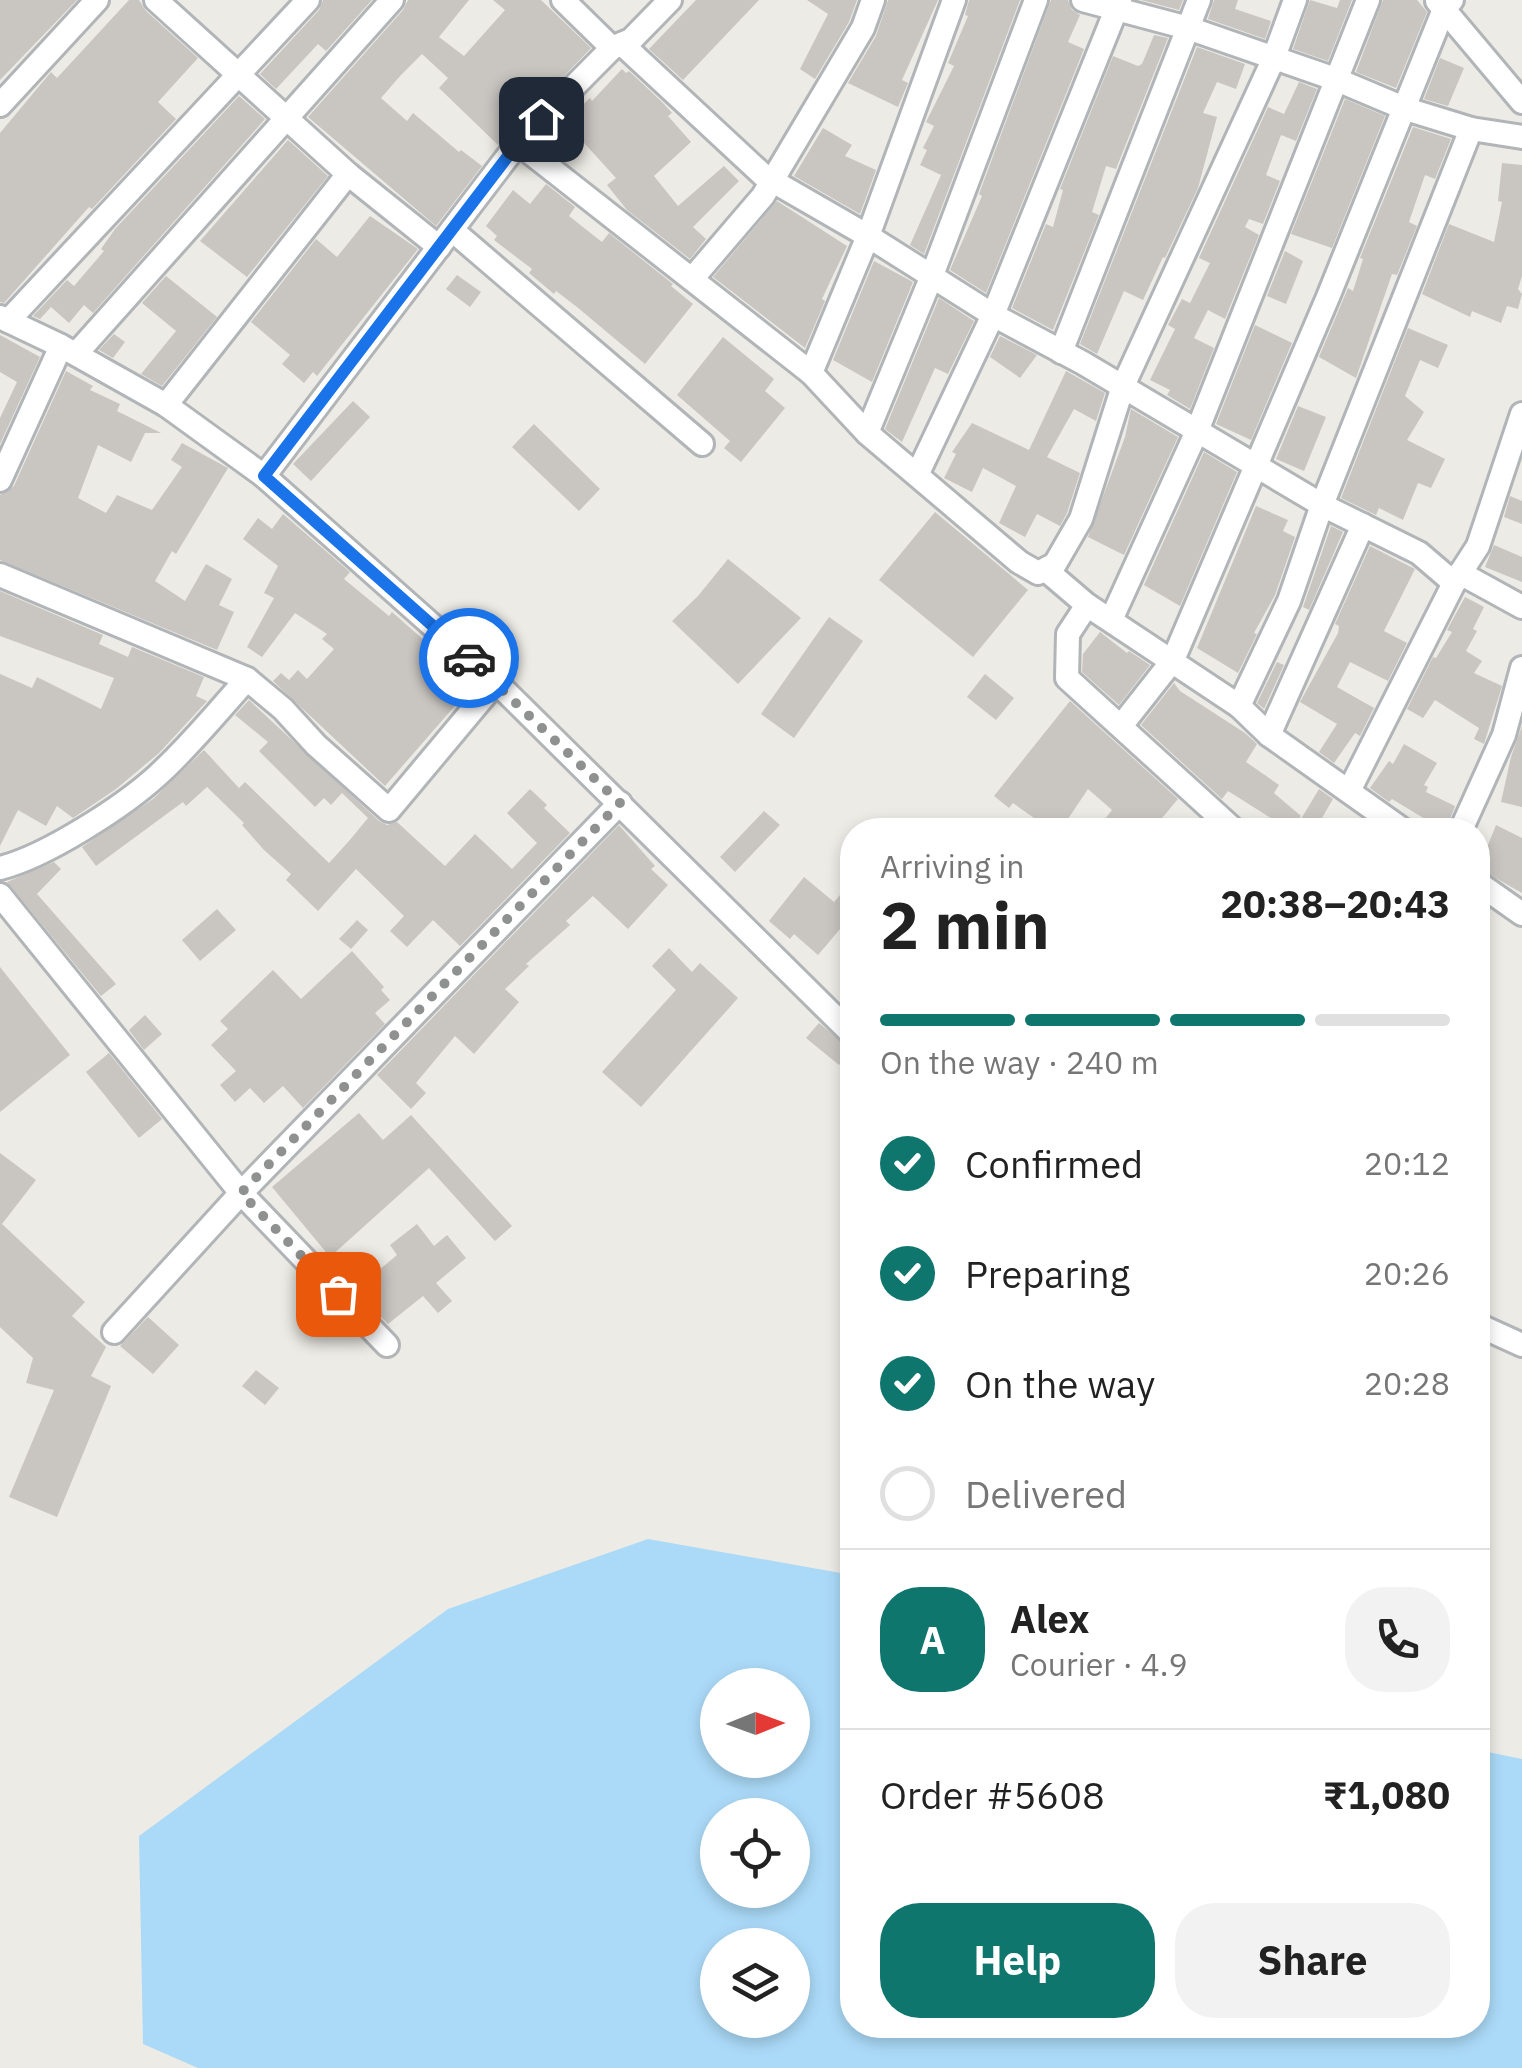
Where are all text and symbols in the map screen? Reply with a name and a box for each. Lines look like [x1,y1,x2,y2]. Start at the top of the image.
pin [499,77,584,162]
icon: home [514,92,569,147]
courier [419,608,519,708]
icon: car [442,631,497,686]
text: Arriving in [880,845,1025,887]
text: 20:38–20:43 [1220,879,1450,928]
text: 2 min [880,882,1050,967]
text: On the way · 240 m [880,1041,1159,1083]
icon: check [880,1136,935,1191]
text: Confirmed [965,1139,1143,1188]
text: 20:12 [1364,1142,1450,1184]
icon: check [880,1246,935,1301]
text: Preparing [965,1249,1130,1298]
pin [296,1252,381,1337]
text: 20:26 [1364,1252,1450,1294]
icon: bag [311,1267,366,1322]
icon: check [880,1356,935,1411]
text: On the way [965,1359,1155,1408]
text: 20:28 [1364,1362,1450,1404]
text: Delivered [965,1469,1127,1518]
button: phone [1345,1587,1450,1692]
text: Alex [1010,1594,1090,1643]
text: A [919,1615,946,1664]
text: Courier · 4.9 [1010,1643,1188,1685]
north arrow [700,1668,810,1778]
map controls [700,1668,810,2038]
text: Order #5608 [880,1770,1105,1819]
text: ₹1,080 [1323,1770,1450,1819]
button: locate [700,1798,810,1908]
button: Help [880,1903,1155,2018]
button: Share [1175,1903,1450,2018]
button: layers [700,1928,810,2038]

